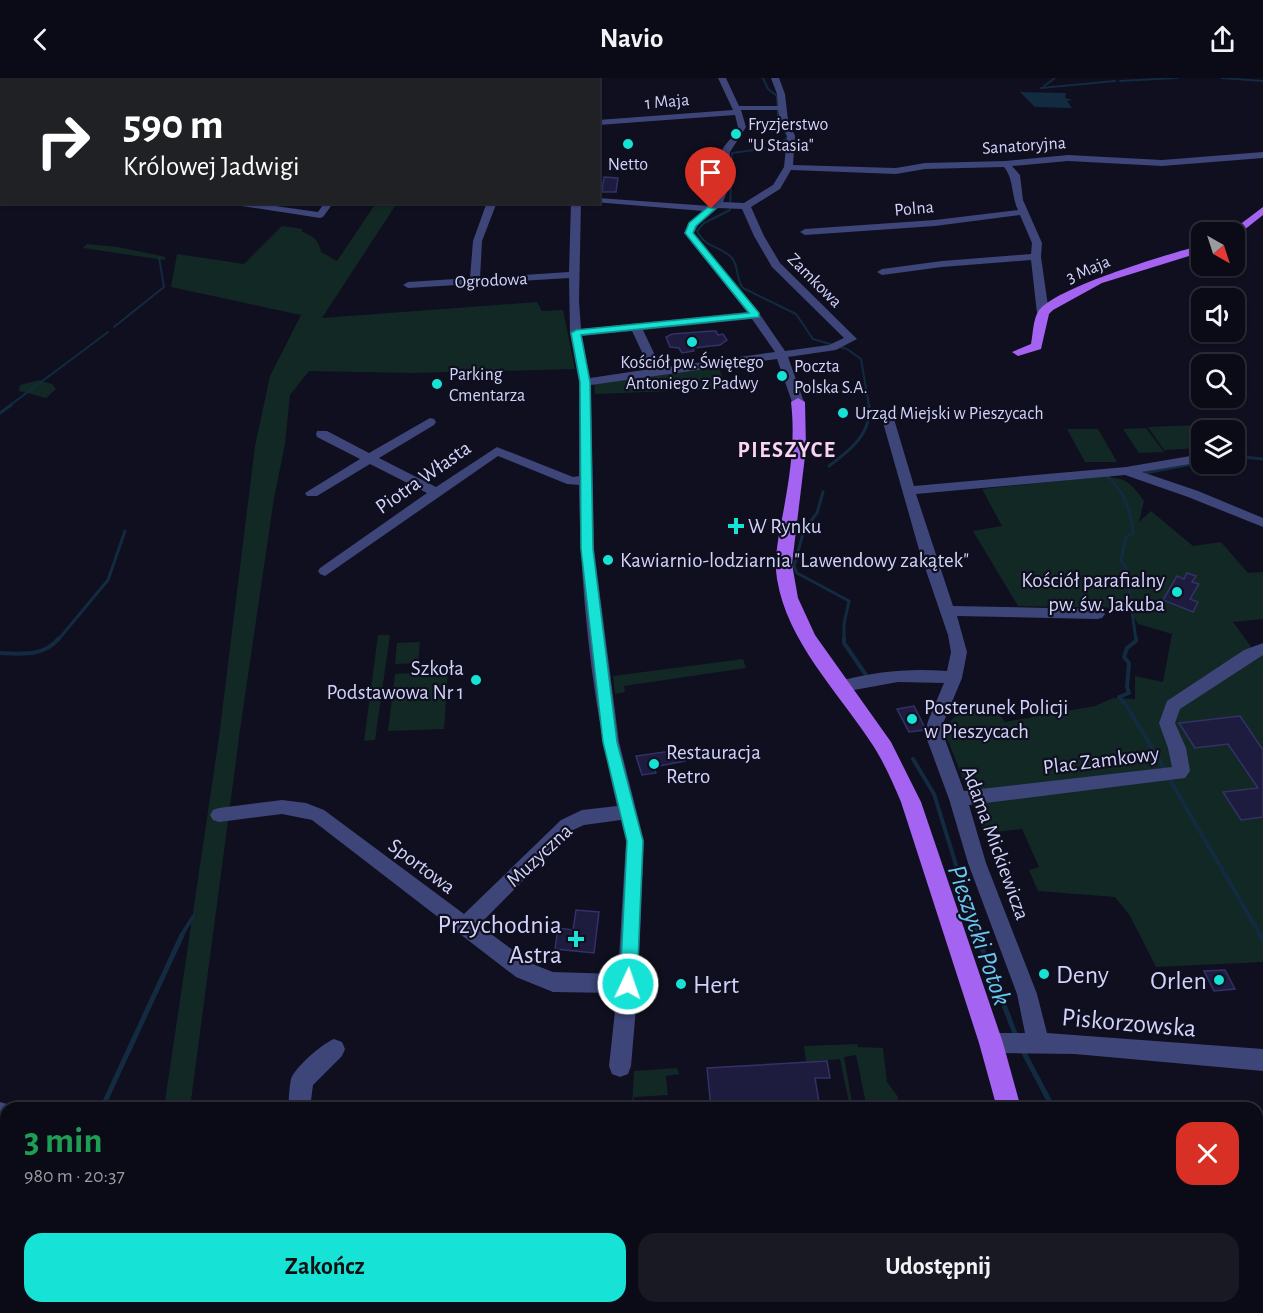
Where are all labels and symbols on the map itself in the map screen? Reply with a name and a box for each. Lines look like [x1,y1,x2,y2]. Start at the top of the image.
street label: 1 Maja [644,91,690,113]
place label: Fryzjerstwo "U Stasia" [748,116,828,155]
marker: Fryzjerstwo "U Stasia" [729,127,743,141]
street label: Sanatoryjna [981,134,1067,158]
marker: Netto [621,137,635,151]
pin [685,147,736,209]
place label: Netto [608,156,648,174]
street label: Polna [894,198,935,220]
north arrow [1191,222,1245,276]
street label: Zamkowa [784,250,845,311]
street label: 3 Maja [1064,253,1113,287]
street label: Ogrodowa [454,270,528,292]
marker: Kościół pw. Świętego Antoniego z Padwy [685,335,699,349]
place label: Kościół pw. Świętego Antoniego z Padwy [620,351,764,393]
place label: Poczta Polska S.A. [794,358,868,397]
place label: Parking Cmentarza [449,366,525,405]
marker: Poczta Polska S.A. [775,369,789,383]
marker: Parking Cmentarza [430,377,444,391]
place label: Urząd Miejski w Pieszycach [855,405,1044,423]
marker: Urząd Miejski w Pieszycach [836,406,850,420]
street label: Piotra Własta [372,437,475,518]
district label: PIESZYCE [738,439,836,461]
place label: W Rynku [748,516,822,537]
marker: W Rynku [729,519,743,533]
place label: Kawiarnio-lodziarnia "Lawendowy zakątek" [620,550,969,571]
marker: Kawiarnio-lodziarnia "Lawendowy zakątek" [601,553,615,567]
place label: Kościół parafialny pw. św. Jakuba [1021,570,1165,615]
marker: Kościół parafialny pw. św. Jakuba [1170,585,1184,599]
place label: Szkoła Podstawowa Nr 1 [326,658,464,703]
marker: Szkoła Podstawowa Nr 1 [469,673,483,687]
place label: Posterunek Policji w Pieszycach [924,697,1068,742]
marker: Posterunek Policji w Pieszycach [905,712,919,726]
place label: Restauracja Retro [666,742,761,787]
street label: Plac Zamkowy [1042,743,1160,778]
marker: Restauracja Retro [647,757,661,771]
street label: Adama Mickiewicza [958,764,1033,923]
street label: Muzyczna [502,820,577,891]
street label: Sportowa [384,835,459,898]
water label: Pieszycki Potok [943,861,1016,1009]
place label: Przychodnia Astra [438,912,562,968]
marker: Przychodnia Astra [567,930,585,948]
position arrow [596,952,660,1016]
place label: Deny [1056,962,1109,988]
marker: Deny [1037,967,1051,981]
place label: Orlen [1150,968,1207,994]
place label: Hert [693,972,739,998]
marker: Orlen [1212,973,1226,987]
marker: Hert [674,977,688,991]
street label: Piskorzowska [1061,1004,1197,1042]

